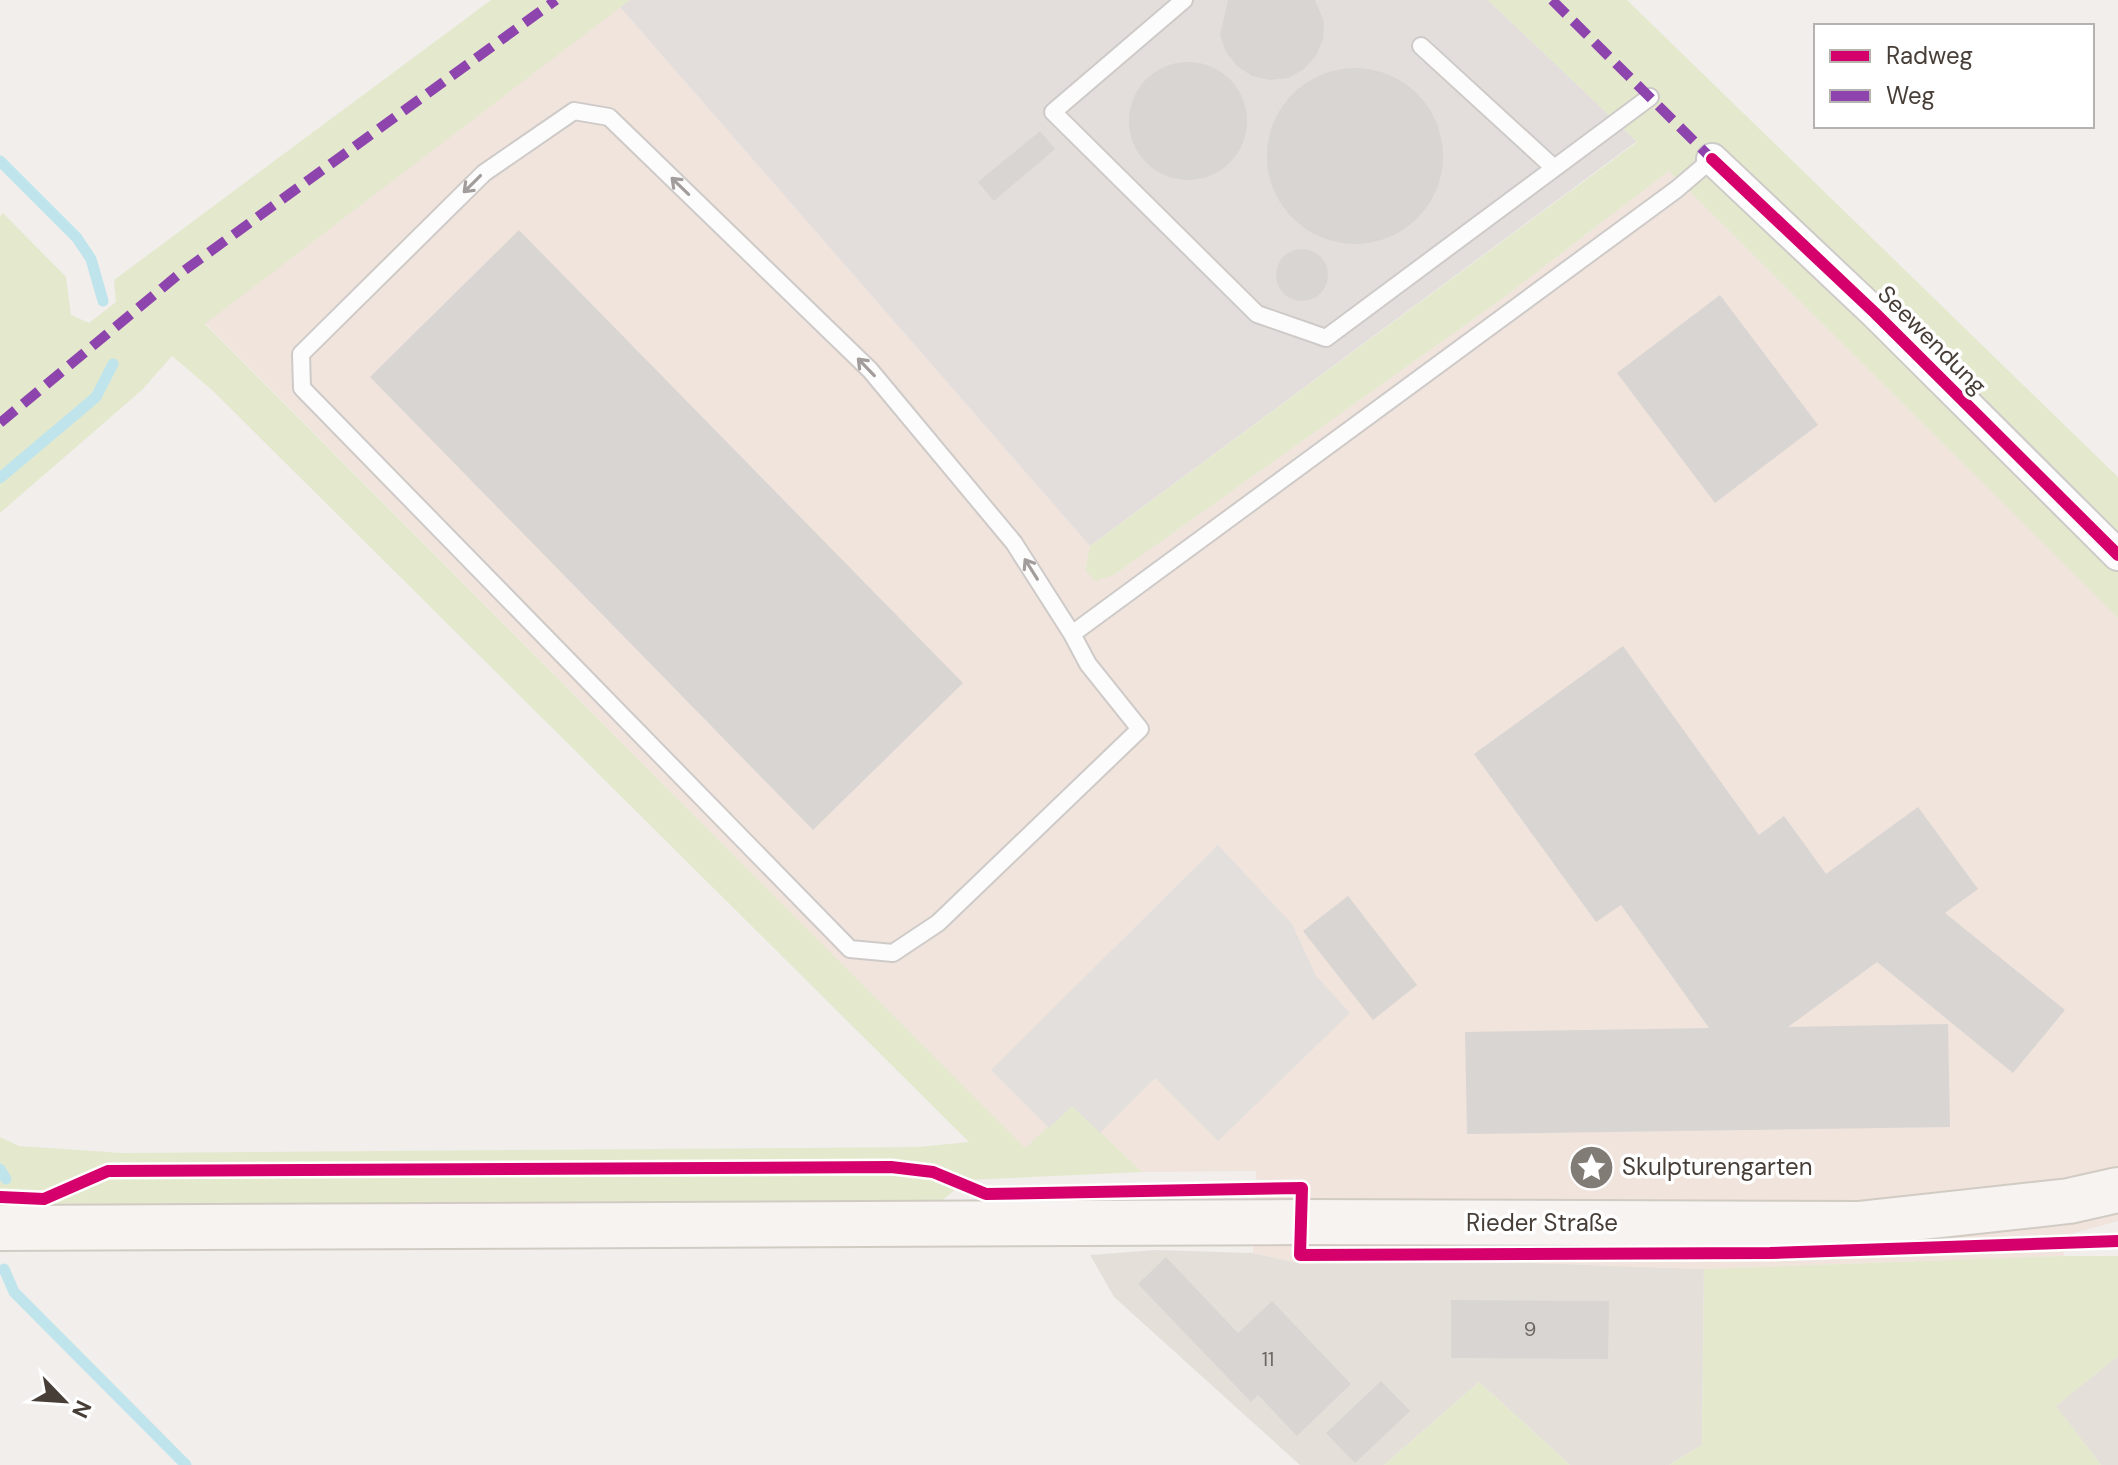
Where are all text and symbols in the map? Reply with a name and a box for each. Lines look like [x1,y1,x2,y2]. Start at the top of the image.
legend [1814,24,2094,128]
text: Radweg [1886,40,1973,71]
text: Weg [1886,80,1935,111]
one-way arrow [463,174,482,194]
one-way arrow [671,177,690,196]
street label: Seewendung [1871,279,1993,401]
one-way arrow [857,357,876,377]
one-way arrow [1022,558,1039,580]
place icon: Skulpturengarten [1567,1143,1615,1191]
place label: Skulpturengarten [1622,1151,1812,1182]
street label: Rieder Straße [1466,1207,1618,1238]
house number: 9 [1524,1316,1536,1342]
house number: 11 [1262,1346,1274,1372]
north arrow [24,1361,104,1441]
text: N [65,1396,98,1423]

